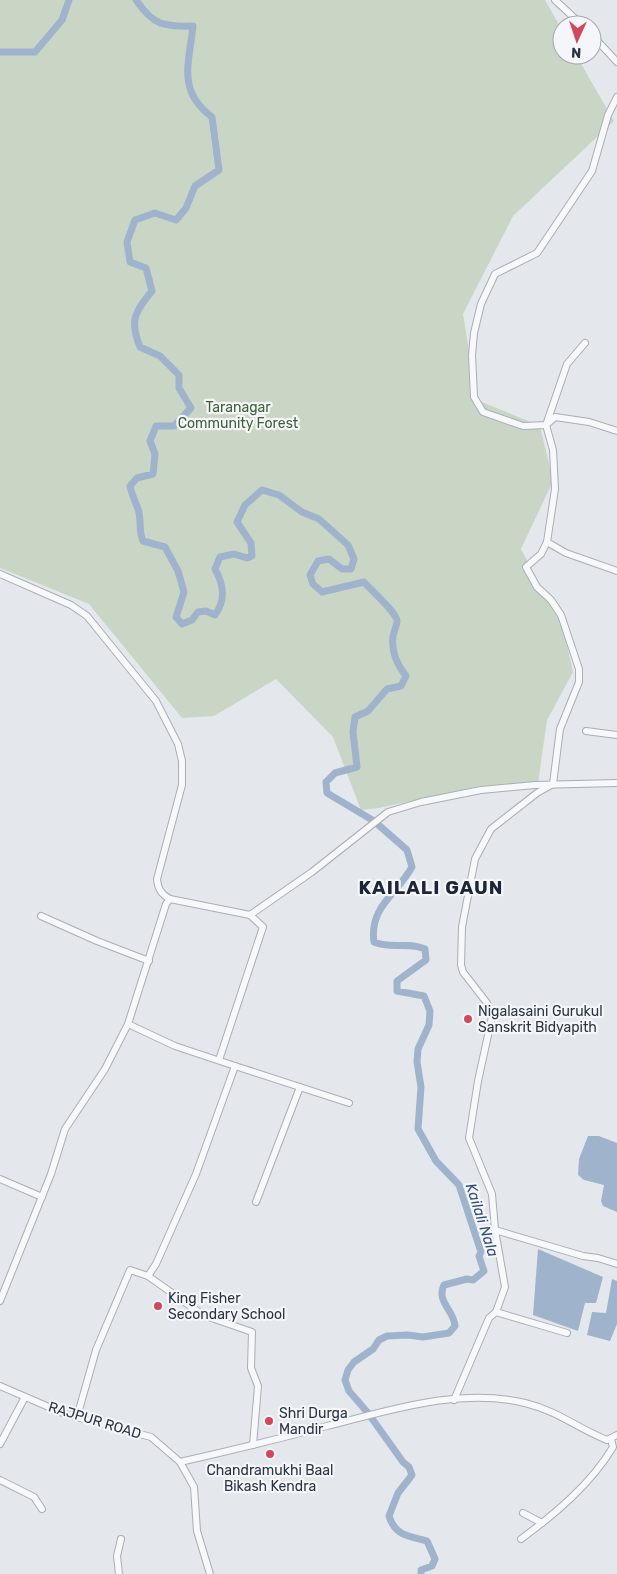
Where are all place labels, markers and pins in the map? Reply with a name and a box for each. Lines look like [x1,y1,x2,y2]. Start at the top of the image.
place label: Nigalasaini Gurukul Sanskrit Bidyapith [478,1003,603,1036]
marker: Nigalasaini Gurukul Sanskrit Bidyapith [462,1013,474,1025]
place label: King Fisher Secondary School [168,1290,285,1323]
marker: King Fisher Secondary School [152,1300,164,1312]
place label: Shri Durga Mandir [279,1405,348,1438]
marker: Shri Durga Mandir [263,1415,275,1427]
marker: Chandramukhi Baal Bikash Kendra [264,1448,276,1460]
place label: Chandramukhi Baal Bikash Kendra [207,1462,333,1495]

